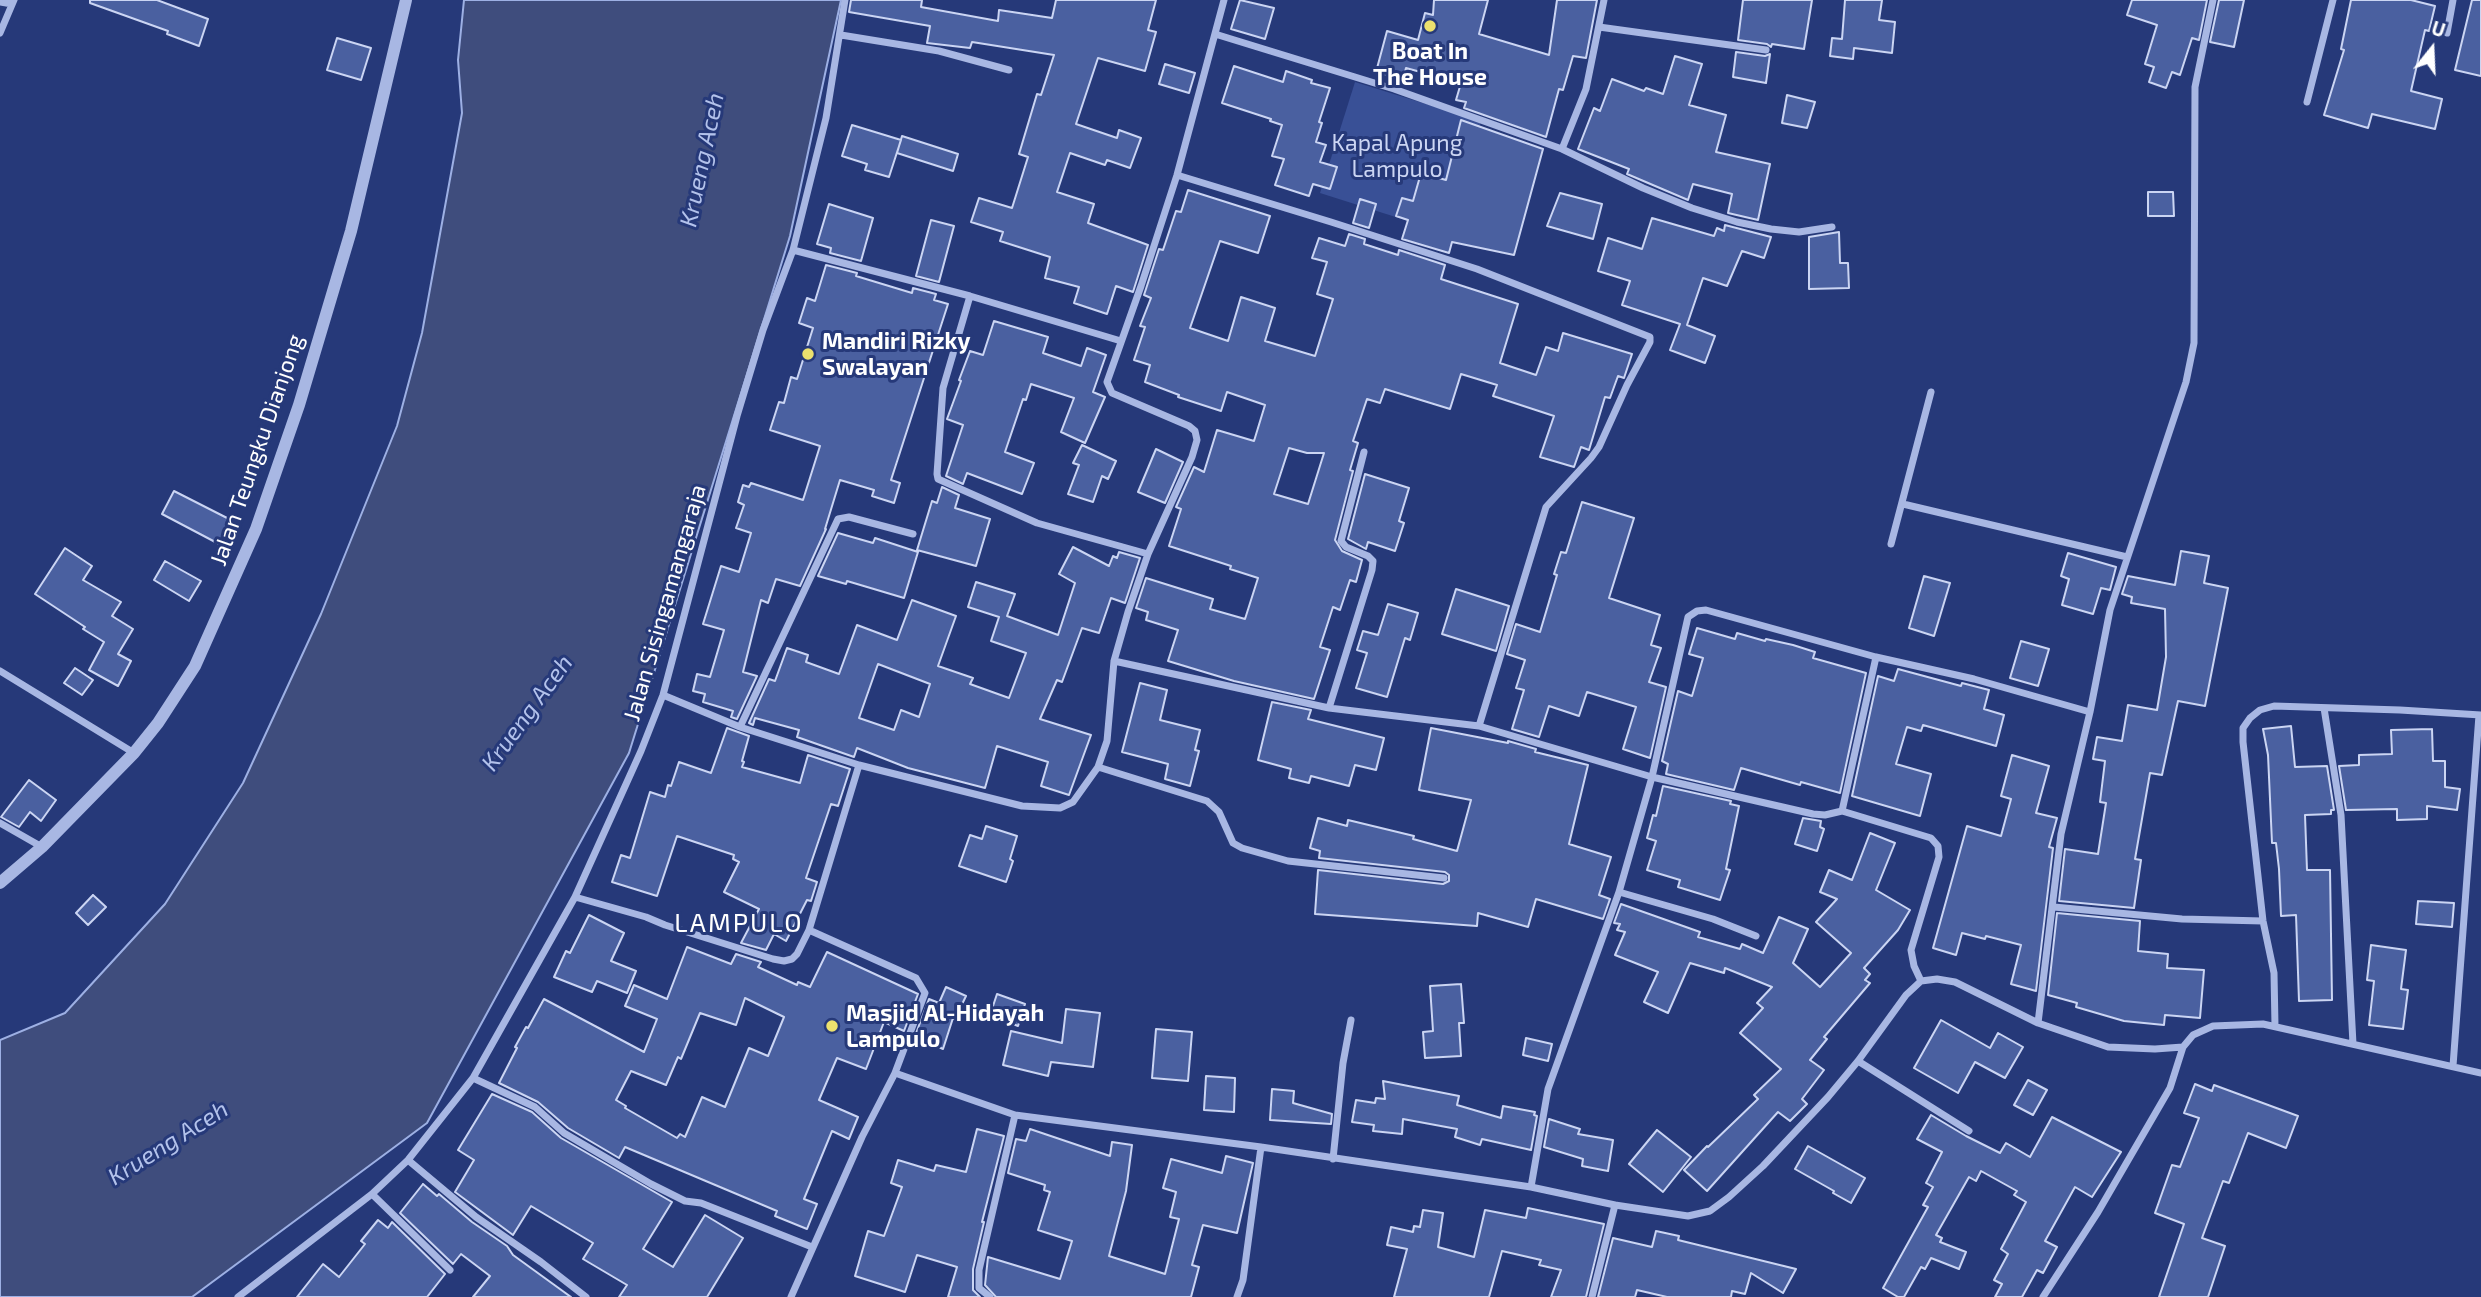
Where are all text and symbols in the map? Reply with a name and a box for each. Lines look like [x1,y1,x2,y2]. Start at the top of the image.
north arrow [2397,14,2467,84]
text: U [2429,16,2448,42]
marker: Boat In The House [1422,18,1438,34]
place label: Boat In The House [1373,37,1487,91]
water label: Krueng Aceh [674,90,730,230]
park label: Kapal Apung Lampulo [1331,129,1463,183]
place label: Mandiri Rizky Swalayan [822,327,970,381]
street label: Jalan Teungku Dianjong [204,331,310,569]
marker: Mandiri Rizky Swalayan [800,346,816,362]
street label: Jalan Sisingamangaraja [618,482,712,724]
water label: Krueng Aceh [475,649,579,777]
district label: LAMPULO [675,907,803,939]
place label: Masjid Al-Hidayah Lampulo [846,999,1044,1053]
marker: Masjid Al-Hidayah Lampulo [824,1018,840,1034]
water label: Krueng Aceh [103,1095,233,1191]

